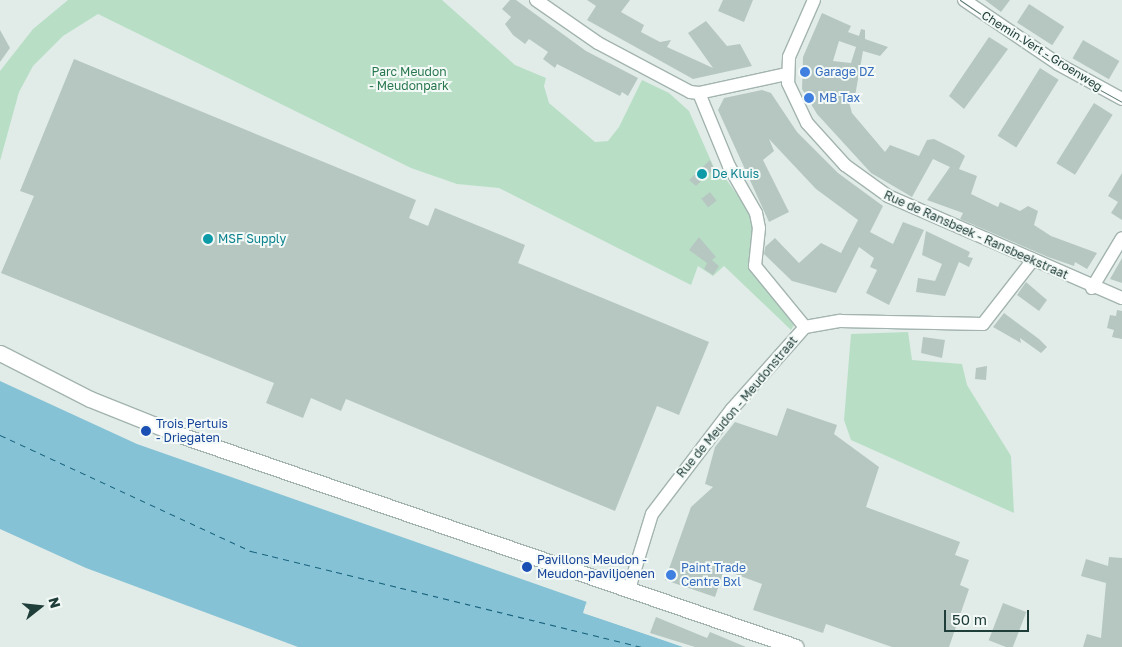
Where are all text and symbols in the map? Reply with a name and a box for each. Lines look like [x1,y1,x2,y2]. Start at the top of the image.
street label: Chemin Vert - Groenweg [979,8,1105,94]
park label: Parc Meudon - Meudonpark [369,65,449,93]
place label: Garage DZ [815,65,874,79]
marker: Garage DZ [799,66,811,78]
place label: MB Tax [819,91,860,105]
marker: MB Tax [803,92,815,104]
place label: De Kluis [712,167,759,181]
marker: De Kluis [696,168,708,180]
street label: Rue de Ransbeek - Ransbeekstraat [882,188,1070,282]
place label: MSF Supply [218,232,286,246]
marker: MSF Supply [202,233,214,245]
street label: Rue de Meudon - Meudonstraat [674,333,800,481]
place label: Trois Pertuis - Driegaten [156,417,228,445]
marker: Trois Pertuis - Driegaten [140,425,152,437]
place label: Pavillons Meudon - Meudon-paviljoenen [537,553,655,581]
marker: Pavillons Meudon - Meudon-paviljoenen [521,561,533,573]
place label: Paint Trade Centre Bxl [681,561,746,589]
marker: Paint Trade Centre Bxl [665,569,677,581]
north arrow [15,582,65,632]
text: N [45,595,65,610]
scale bar [947,600,1032,632]
text: 50 m [952,610,987,628]

